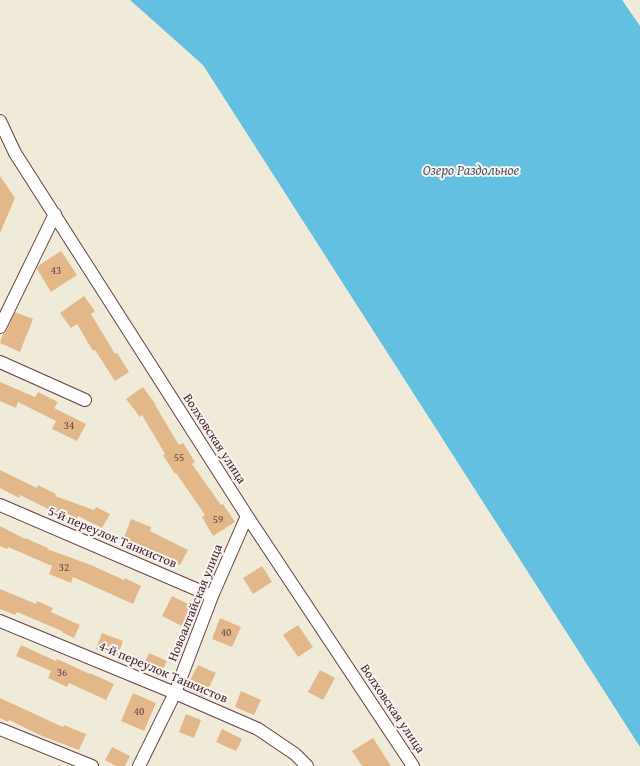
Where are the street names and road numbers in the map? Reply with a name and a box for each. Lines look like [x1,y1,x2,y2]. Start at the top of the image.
street label: Волховская улица [179,391,249,487]
street label: 5-й переулок Танкистов [45,504,179,572]
street label: Новоалтайская улица [165,542,227,664]
street label: 4-й переулок Танкистов [96,639,230,707]
street label: Волховская улица [356,662,428,756]

